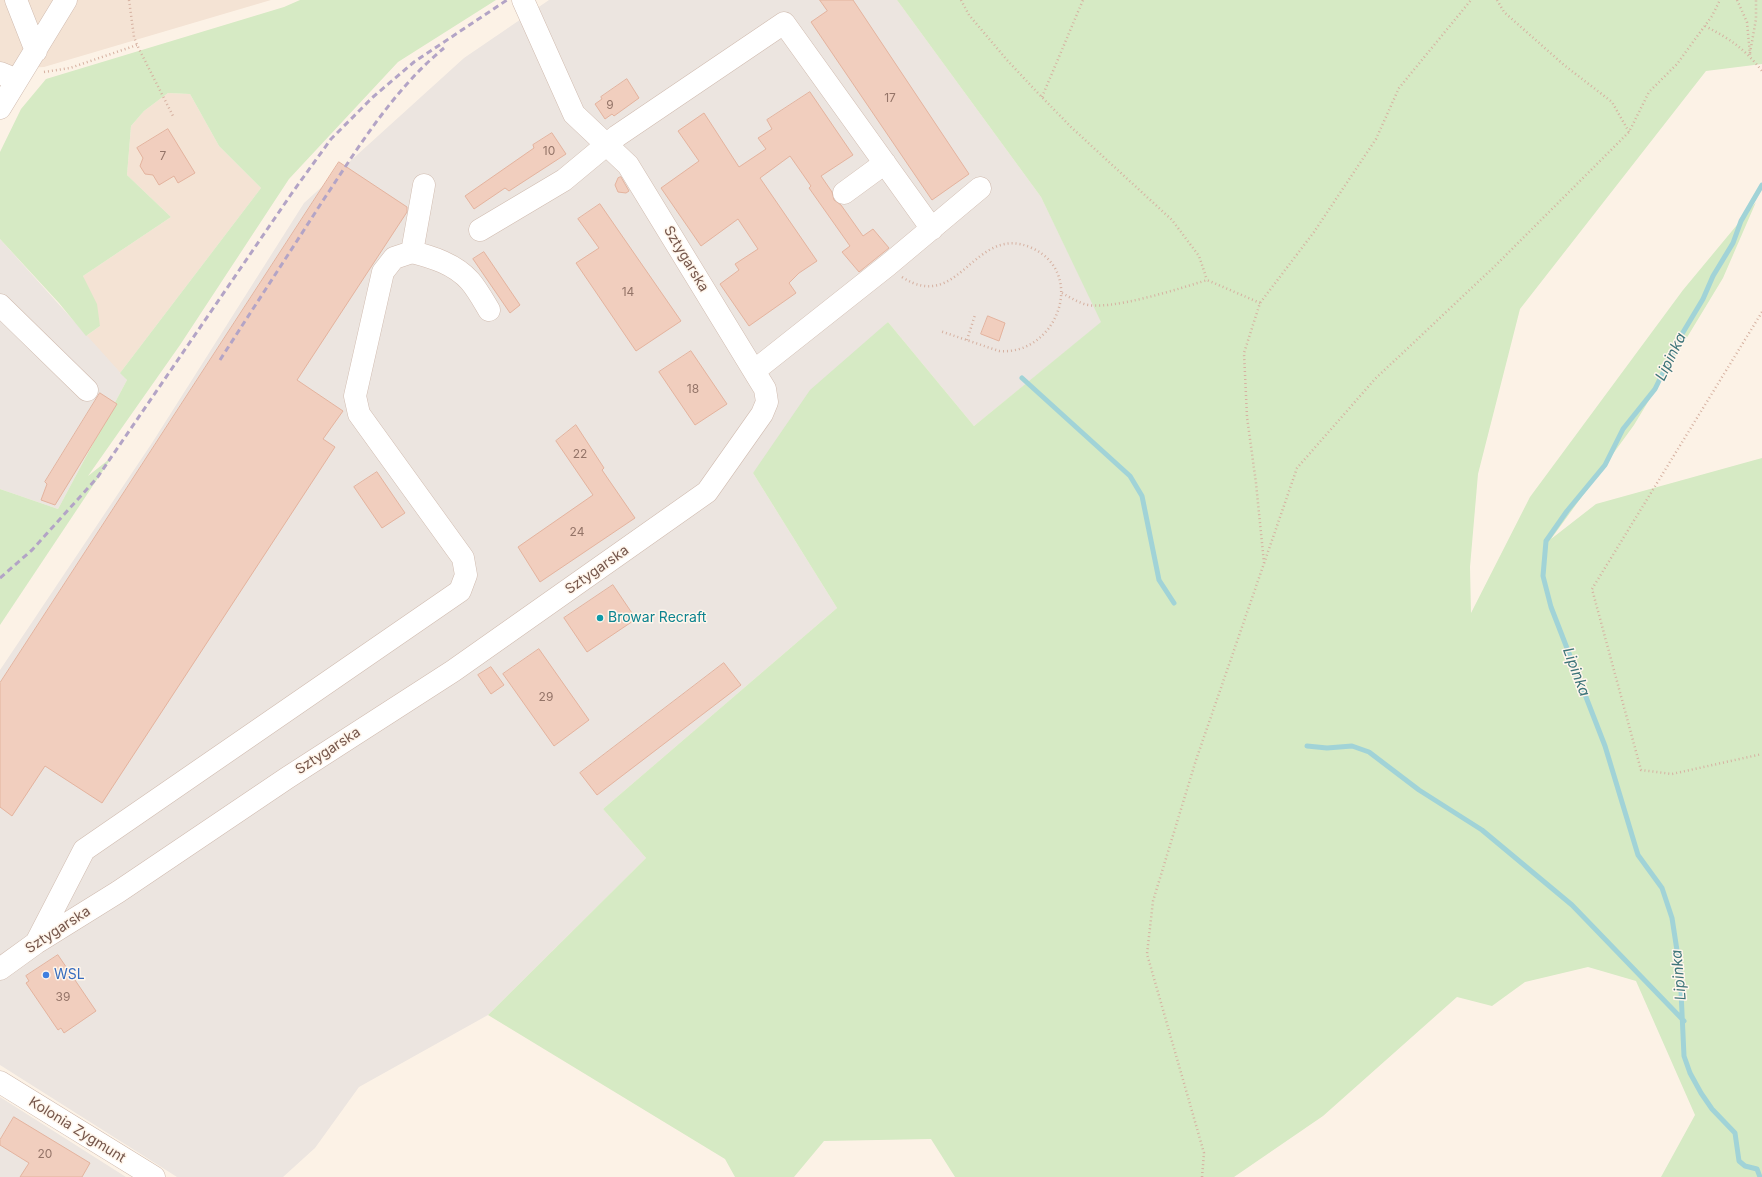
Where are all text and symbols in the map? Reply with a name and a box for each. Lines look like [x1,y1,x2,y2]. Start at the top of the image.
house number: 17 [884,91,896,105]
house number: 9 [606,98,614,112]
house number: 10 [543,144,555,158]
house number: 7 [160,149,166,163]
street label: Sztygarska [660,223,712,295]
house number: 14 [622,285,634,299]
water label: Lipinka [1652,330,1690,384]
house number: 18 [687,382,699,396]
house number: 22 [573,447,587,461]
house number: 24 [570,525,584,539]
street label: Sztygarska [562,542,632,598]
place label: Browar Recraft [608,610,706,626]
marker: Browar Recraft [595,613,605,623]
water label: Lipinka [1558,645,1594,699]
house number: 29 [539,690,553,704]
street label: Sztygarska [292,724,364,778]
street label: Sztygarska [22,903,94,957]
water label: Lipinka [1668,949,1690,1001]
place label: WSL [54,967,85,983]
marker: WSL [41,970,51,980]
house number: 39 [56,990,70,1004]
street label: Kolonia Zygmunt [26,1093,128,1167]
house number: 20 [38,1147,52,1161]

